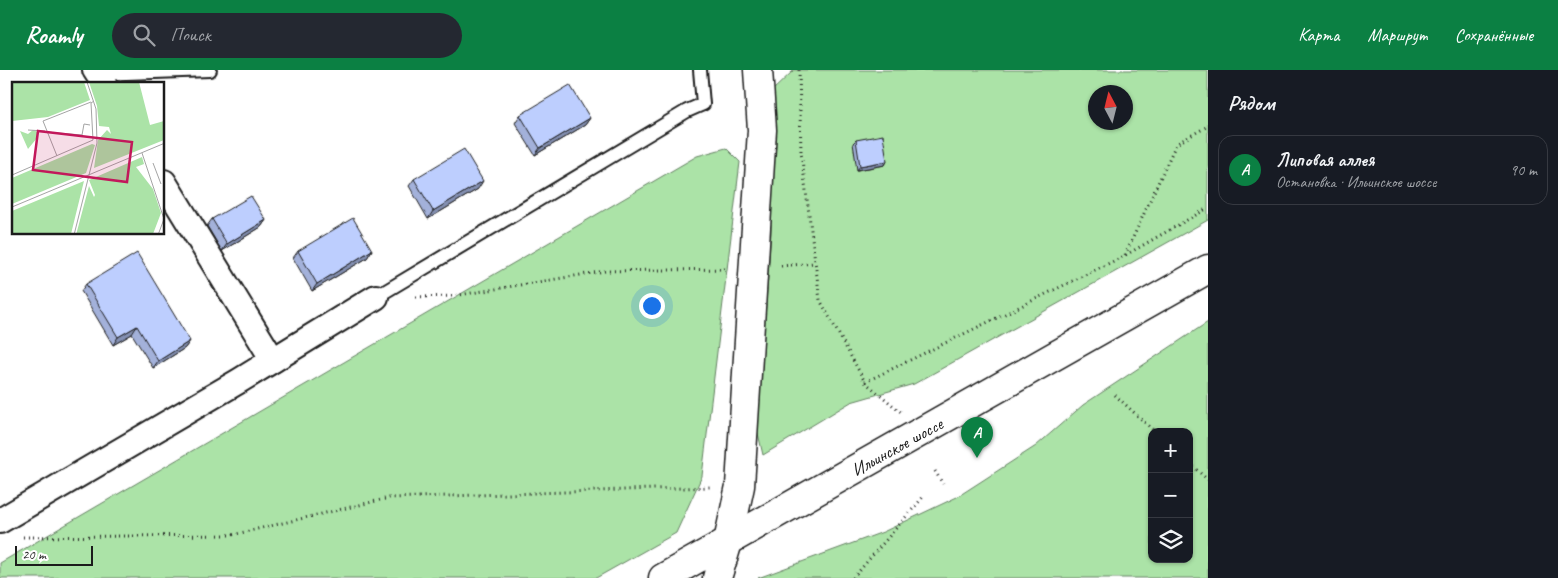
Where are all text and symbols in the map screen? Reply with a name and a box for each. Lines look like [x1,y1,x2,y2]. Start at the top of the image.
search box [112,13,462,58]
text: Roamly [25,20,82,50]
icon: search [130,21,158,49]
text: Поиск [170,23,211,47]
text: Карта [1298,24,1339,46]
text: Маршрут [1367,24,1427,46]
text: Сохранённые [1455,24,1533,46]
inset map [12,82,165,235]
north arrow [1088,85,1133,130]
text: Рядом [1228,90,1275,116]
text: Липовая аллея [1276,148,1374,172]
text: A [1241,160,1249,180]
text: 90 m [1510,160,1537,180]
text: Остановка · Ильинское шоссе [1276,172,1436,192]
your location [639,293,665,319]
street label: Ильинское шоссе [848,412,947,481]
pin: A [961,417,993,458]
map controls [1148,428,1193,563]
button: + [1148,428,1193,473]
button: − [1148,473,1193,518]
button: layers [1148,518,1193,563]
scale bar [15,543,92,566]
text: 20 m [22,546,46,563]

